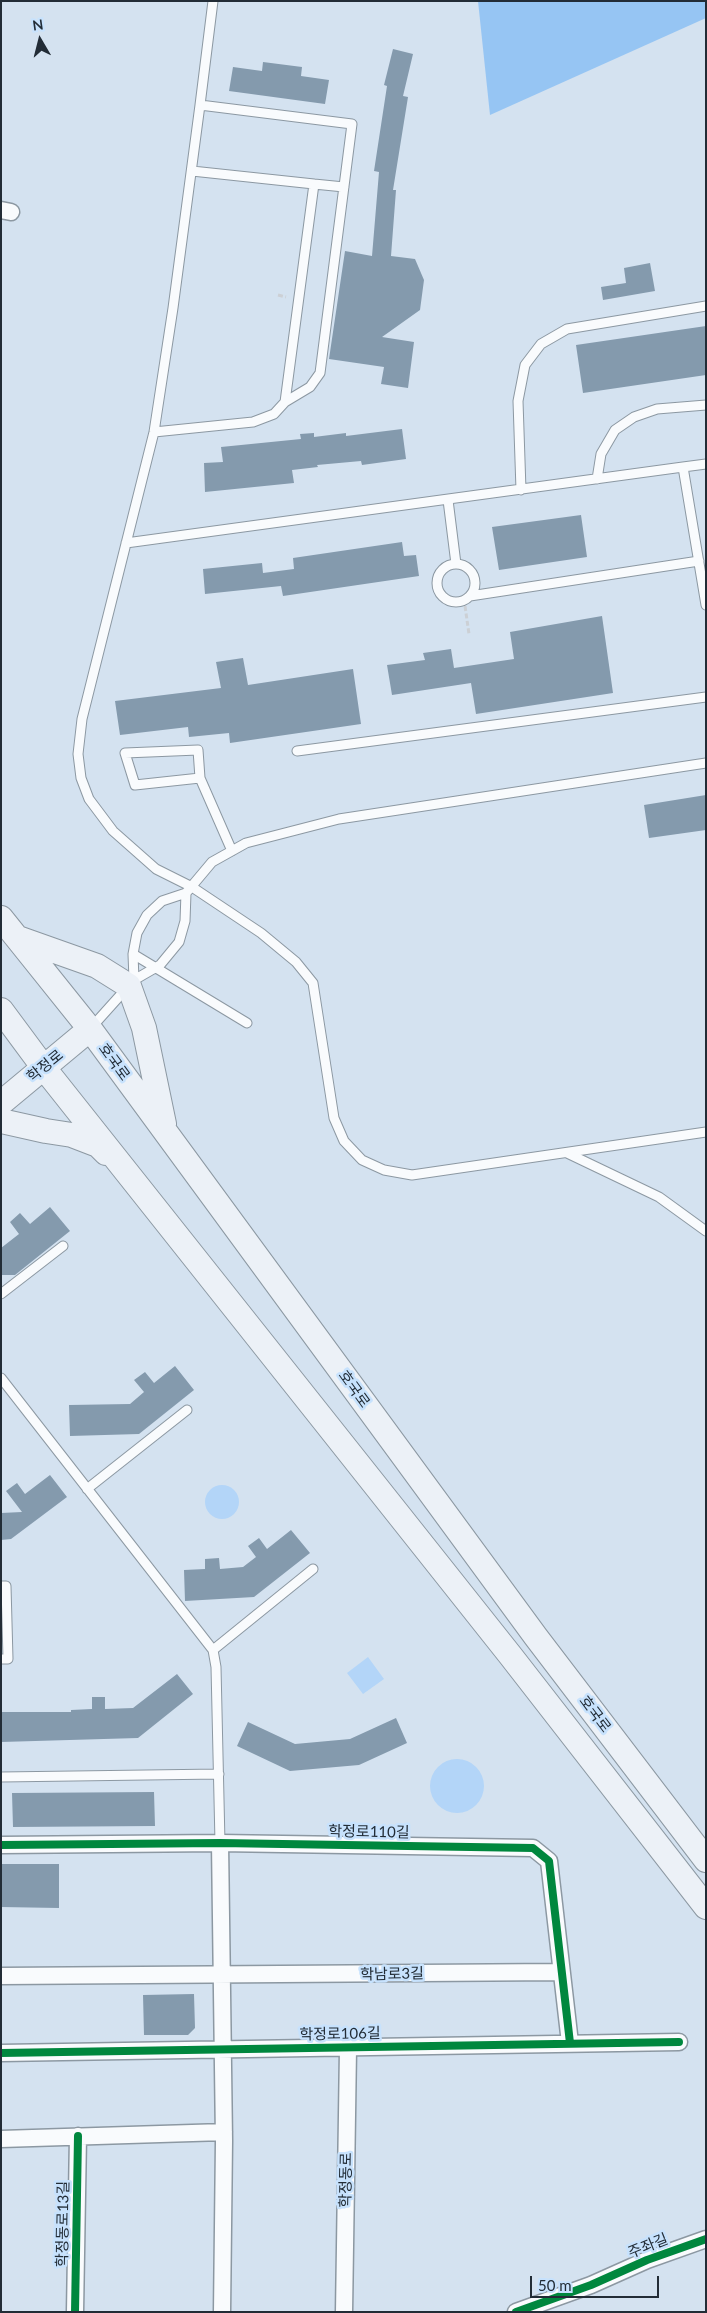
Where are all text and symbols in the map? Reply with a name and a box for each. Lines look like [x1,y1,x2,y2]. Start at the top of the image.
north arrow [15,15,65,65]
text: N [31,15,44,34]
street label: 호국로 [95,1040,133,1084]
street label: 학정로 [23,1046,67,1086]
street label: 호국로 [335,1367,373,1411]
street label: 호국로 [575,1692,615,1736]
street label: 학정로110길 [328,1822,410,1842]
street label: 학남로3길 [360,1964,424,1984]
street label: 학정로106길 [299,2024,381,2044]
street label: 학정동로 [337,2152,355,2208]
street label: 학정동로13길 [53,2181,73,2267]
street label: 주좌길 [625,2230,671,2262]
scale bar [532,2266,661,2298]
text: 50 m [538,2276,572,2294]

